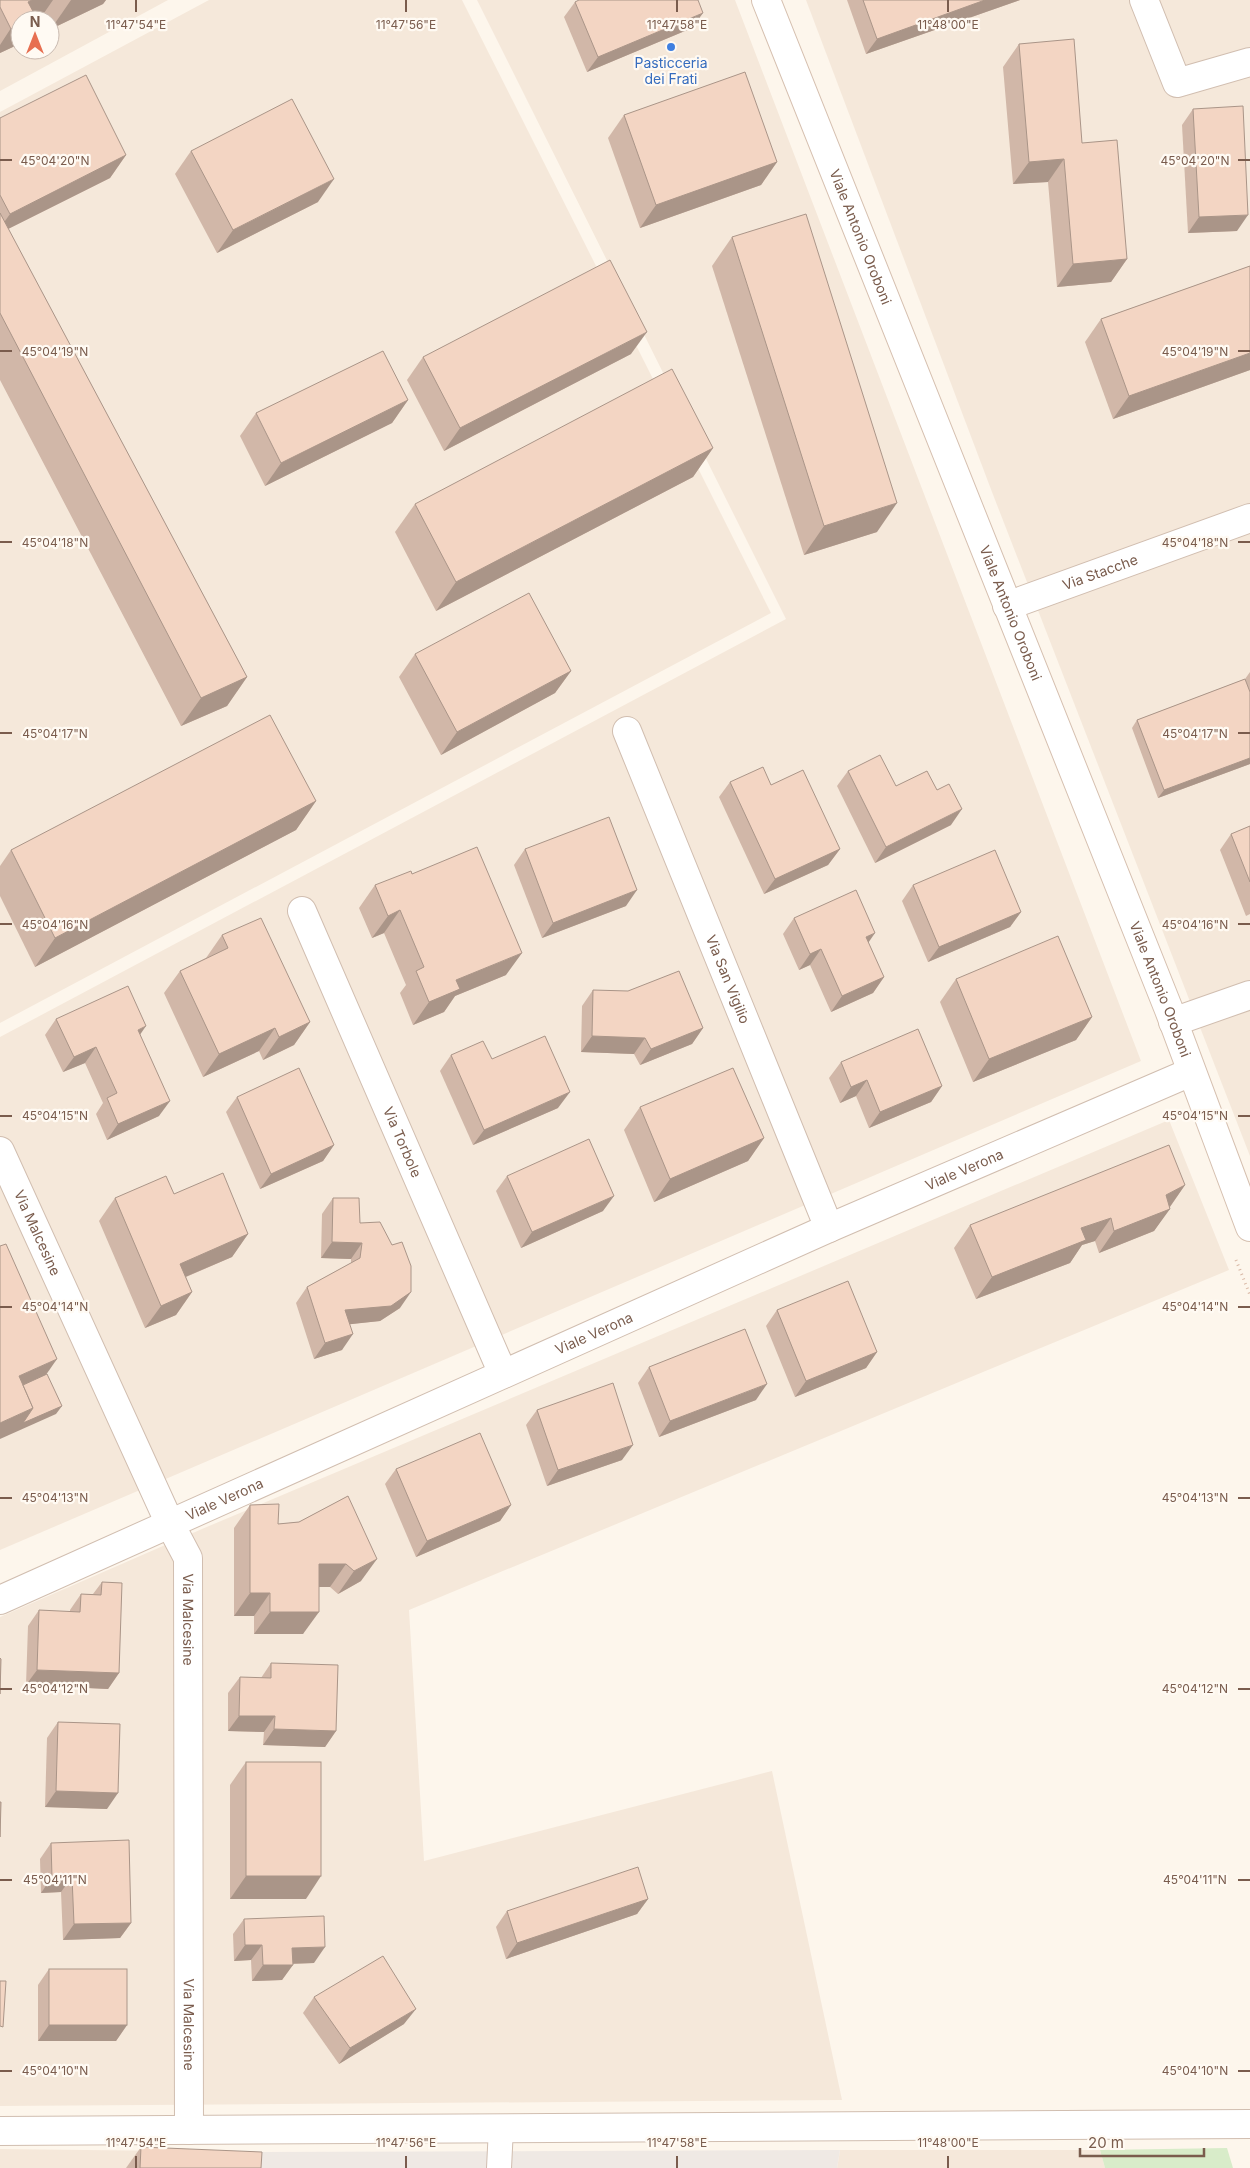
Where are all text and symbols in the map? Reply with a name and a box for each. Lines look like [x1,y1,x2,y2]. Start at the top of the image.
north arrow [10,10,60,60]
text: N [30,13,40,30]
text: 11°47'54"E [106,17,166,32]
text: 11°47'56"E [376,17,436,32]
text: 11°47'58"E [647,17,707,32]
text: 11°48'00"E [917,17,979,32]
marker: Pasticceria dei Frati [665,41,677,53]
place label: Pasticceria dei Frati [634,54,708,87]
text: 45°04'20"N [21,153,89,168]
text: 45°04'20"N [1161,153,1229,168]
street label: Viale Antonio Oroboni [826,167,896,307]
text: 45°04'19"N [22,344,88,359]
text: 45°04'19"N [1162,344,1228,359]
text: 45°04'18"N [22,535,88,550]
text: 45°04'18"N [1162,535,1228,550]
street label: Viale Antonio Oroboni [976,543,1046,683]
street label: Via Stacche [1060,550,1140,593]
text: 45°04'17"N [22,726,88,741]
text: 45°04'17"N [1162,726,1228,741]
text: 45°04'16"N [22,917,88,932]
text: 45°04'16"N [1162,917,1228,932]
street label: Viale Antonio Oroboni [1127,919,1195,1059]
street label: Via San Vigilio [703,932,754,1026]
street label: Via Torbole [380,1104,426,1180]
text: 45°04'15"N [22,1108,88,1123]
text: 45°04'15"N [1162,1108,1228,1123]
street label: Viale Verona [923,1145,1006,1193]
street label: Via Malcesine [11,1187,65,1278]
text: 45°04'14"N [22,1299,88,1314]
text: 45°04'14"N [1162,1299,1228,1314]
street label: Viale Verona [552,1308,635,1358]
street label: Viale Verona [183,1474,266,1524]
text: 45°04'13"N [22,1490,88,1505]
text: 45°04'13"N [1162,1490,1228,1505]
street label: Via Malcesine [180,1573,197,1666]
text: 45°04'12"N [22,1681,88,1696]
text: 45°04'12"N [1162,1681,1228,1696]
text: 45°04'11"N [23,1872,87,1887]
text: 45°04'11"N [1163,1872,1227,1887]
street label: Via Malcesine [181,1978,198,2071]
text: 45°04'10"N [22,2063,88,2078]
text: 45°04'10"N [1162,2063,1228,2078]
scale bar [1080,2126,1204,2158]
text: 20 m [1088,2133,1124,2152]
text: 11°47'54"E [106,2135,166,2150]
text: 11°47'56"E [376,2135,436,2150]
text: 11°47'58"E [647,2135,707,2150]
text: 11°48'00"E [917,2135,979,2150]

